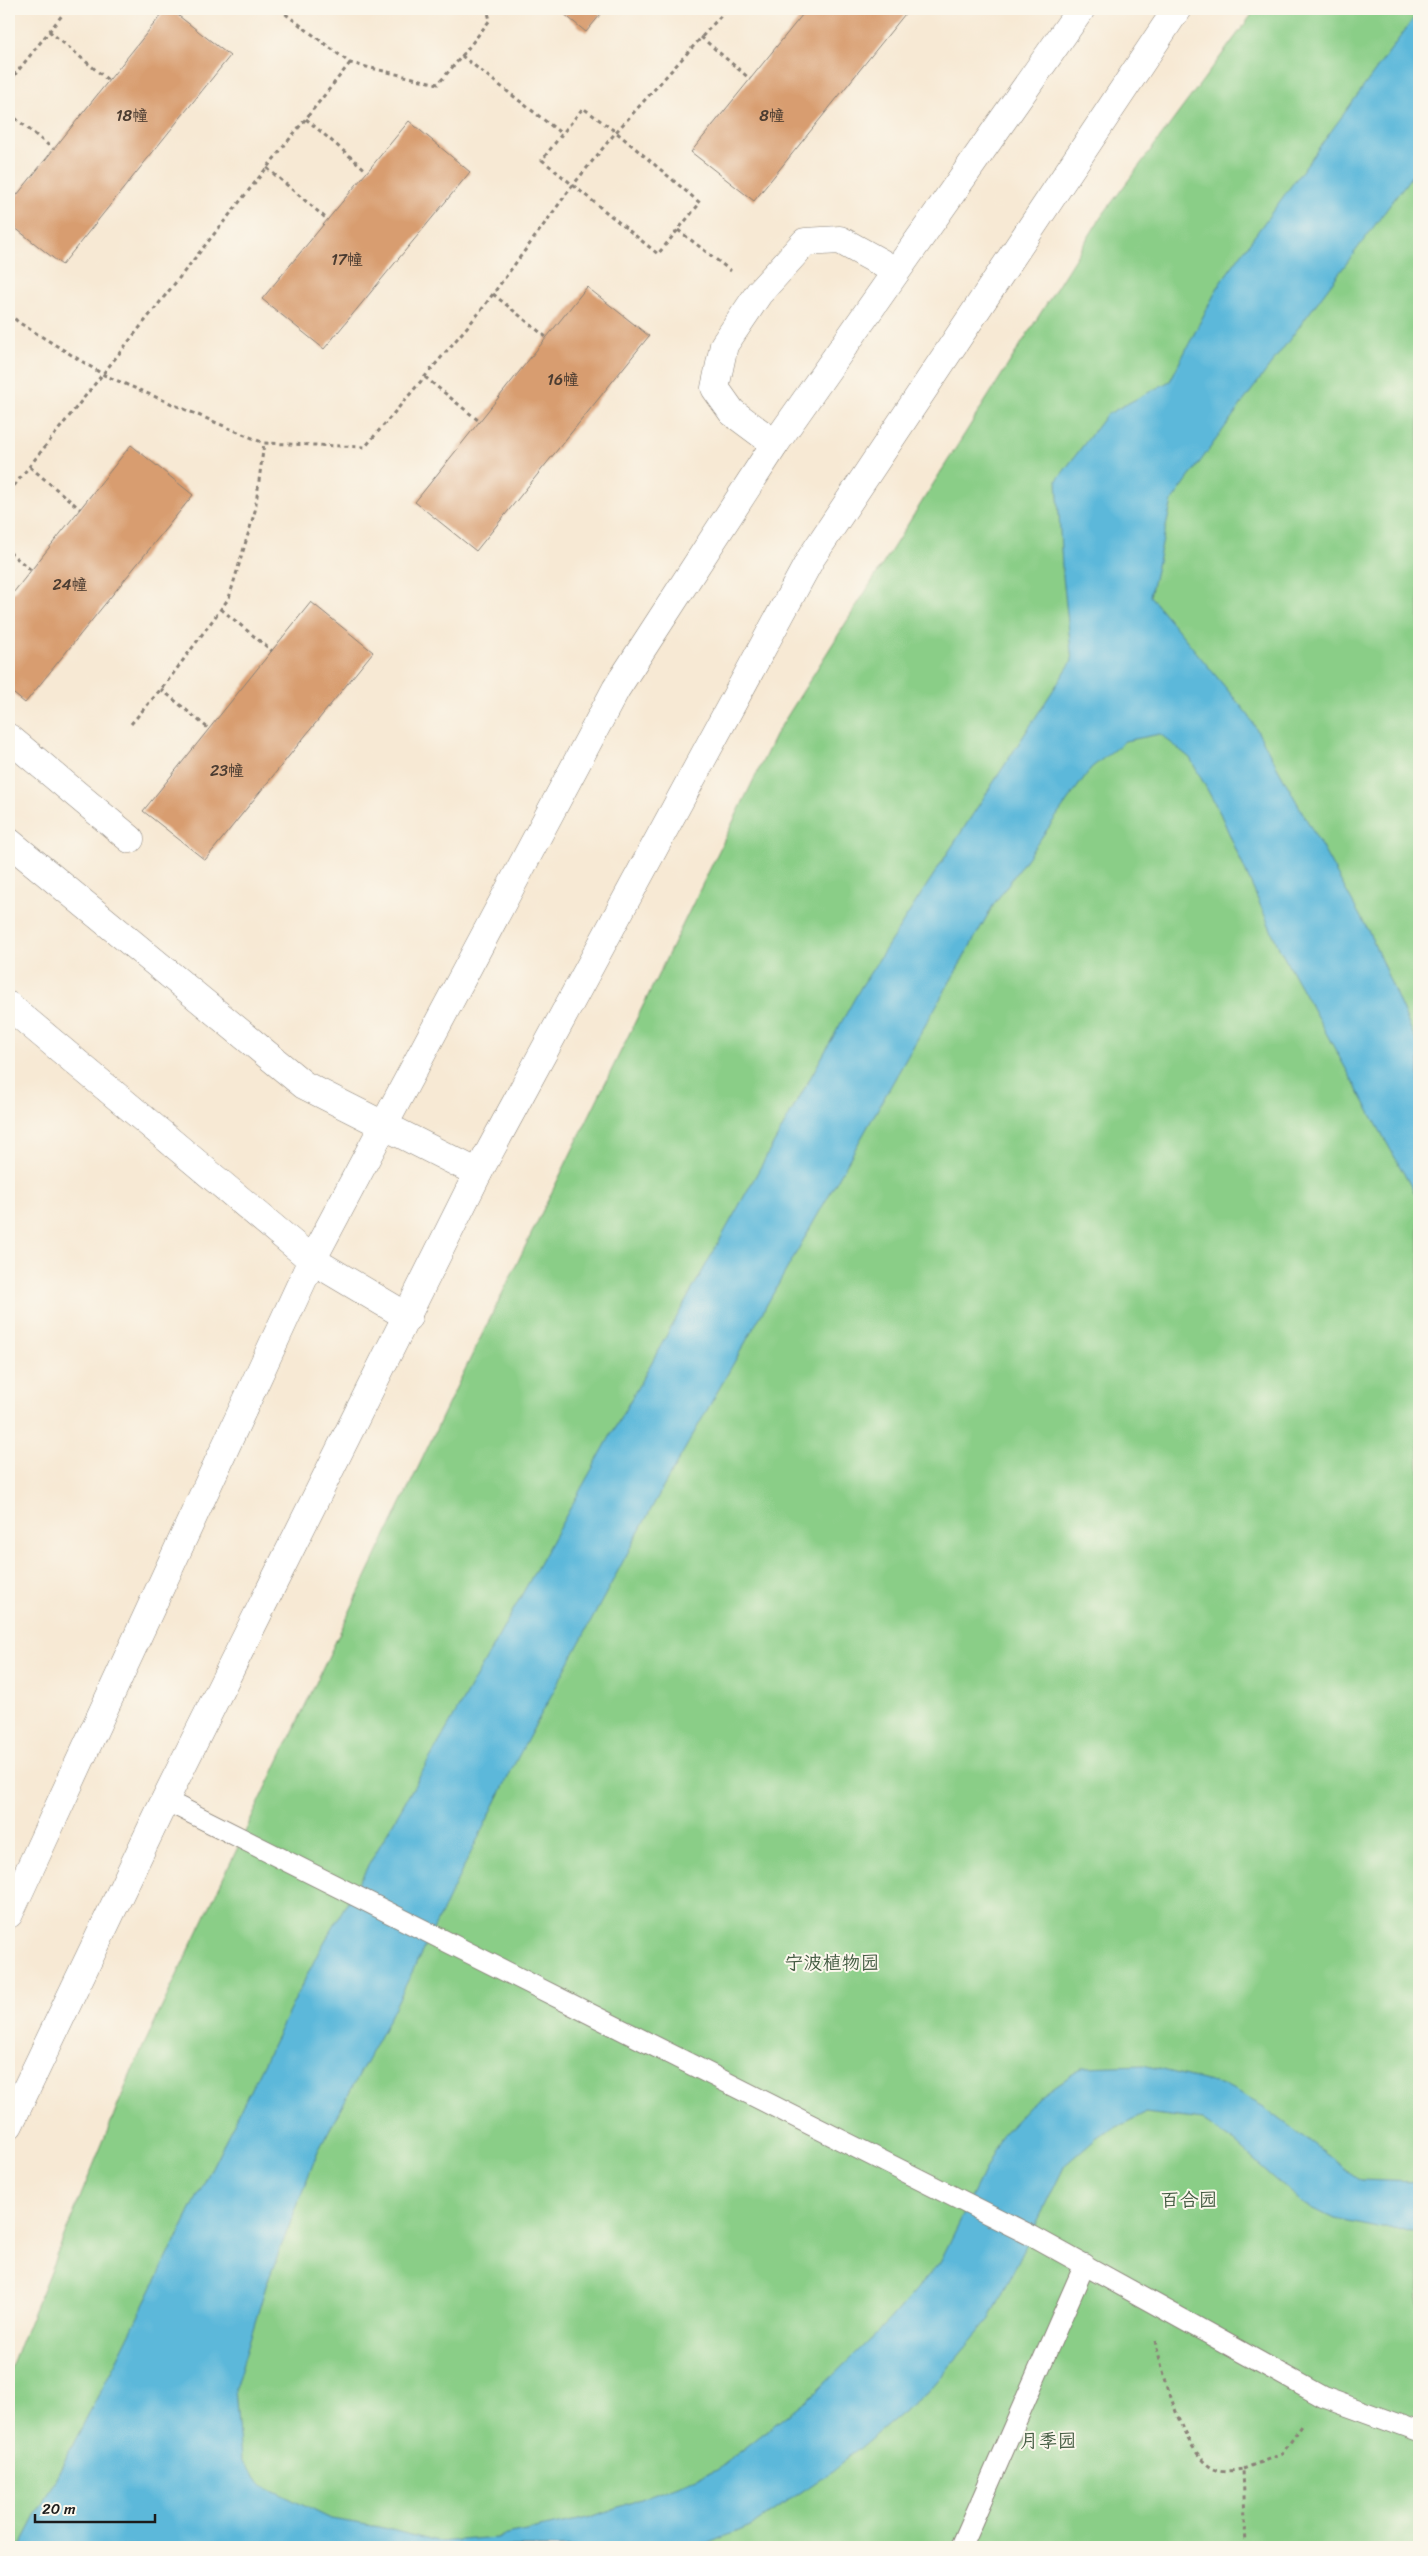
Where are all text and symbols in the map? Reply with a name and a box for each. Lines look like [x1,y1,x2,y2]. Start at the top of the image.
house number: 18幢 [116,101,148,130]
house number: 8幢 [759,101,785,130]
house number: 17幢 [331,245,363,274]
house number: 16幢 [547,365,579,394]
house number: 24幢 [52,570,88,599]
house number: 23幢 [210,756,244,785]
park label: 宁波植物园 [784,1946,880,1979]
park label: 百合园 [1160,2183,1218,2216]
park label: 月季园 [1019,2424,1077,2457]
scale bar [35,2491,155,2523]
text: 20 m [42,2496,76,2522]

